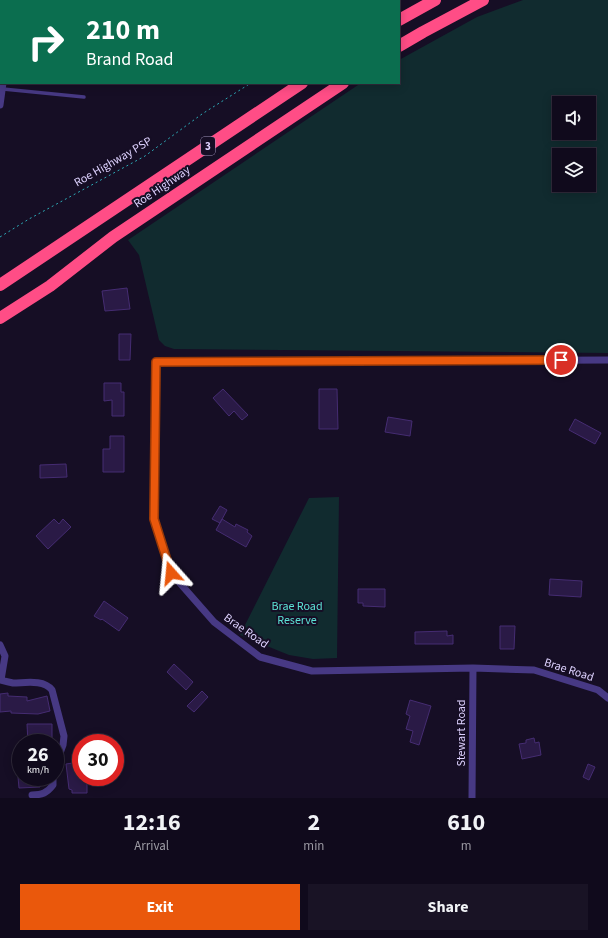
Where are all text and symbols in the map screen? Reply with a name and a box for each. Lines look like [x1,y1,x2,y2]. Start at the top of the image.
text: 210 m [86,10,160,50]
icon: right [20,16,72,68]
text: Brand Road [86,47,174,72]
map controls [552,96,596,192]
button: sound [552,96,596,140]
street label: Roe Highway PSP [71,133,155,191]
road number: 3 [201,137,215,155]
button: layers [552,148,596,192]
street label: Roe Highway [130,162,194,212]
pin [544,343,578,377]
icon: arrive [550,349,572,371]
position arrow [150,552,192,594]
park label: Brae Road Reserve [271,598,323,629]
street label: Brae Road [220,609,272,653]
street label: Brae Road [542,654,596,686]
street label: Stewart Road [453,700,470,766]
speed limit sign: 30 [72,734,124,786]
text: 26 [27,741,49,769]
text: km/h [27,763,49,777]
text: 12:16 [123,805,181,840]
text: 2 [308,805,320,840]
text: 610 [447,805,485,840]
text: Arrival [134,837,169,855]
text: min [303,837,324,855]
text: m [461,837,472,855]
button: Exit [20,884,300,930]
button: Share [308,884,588,930]

